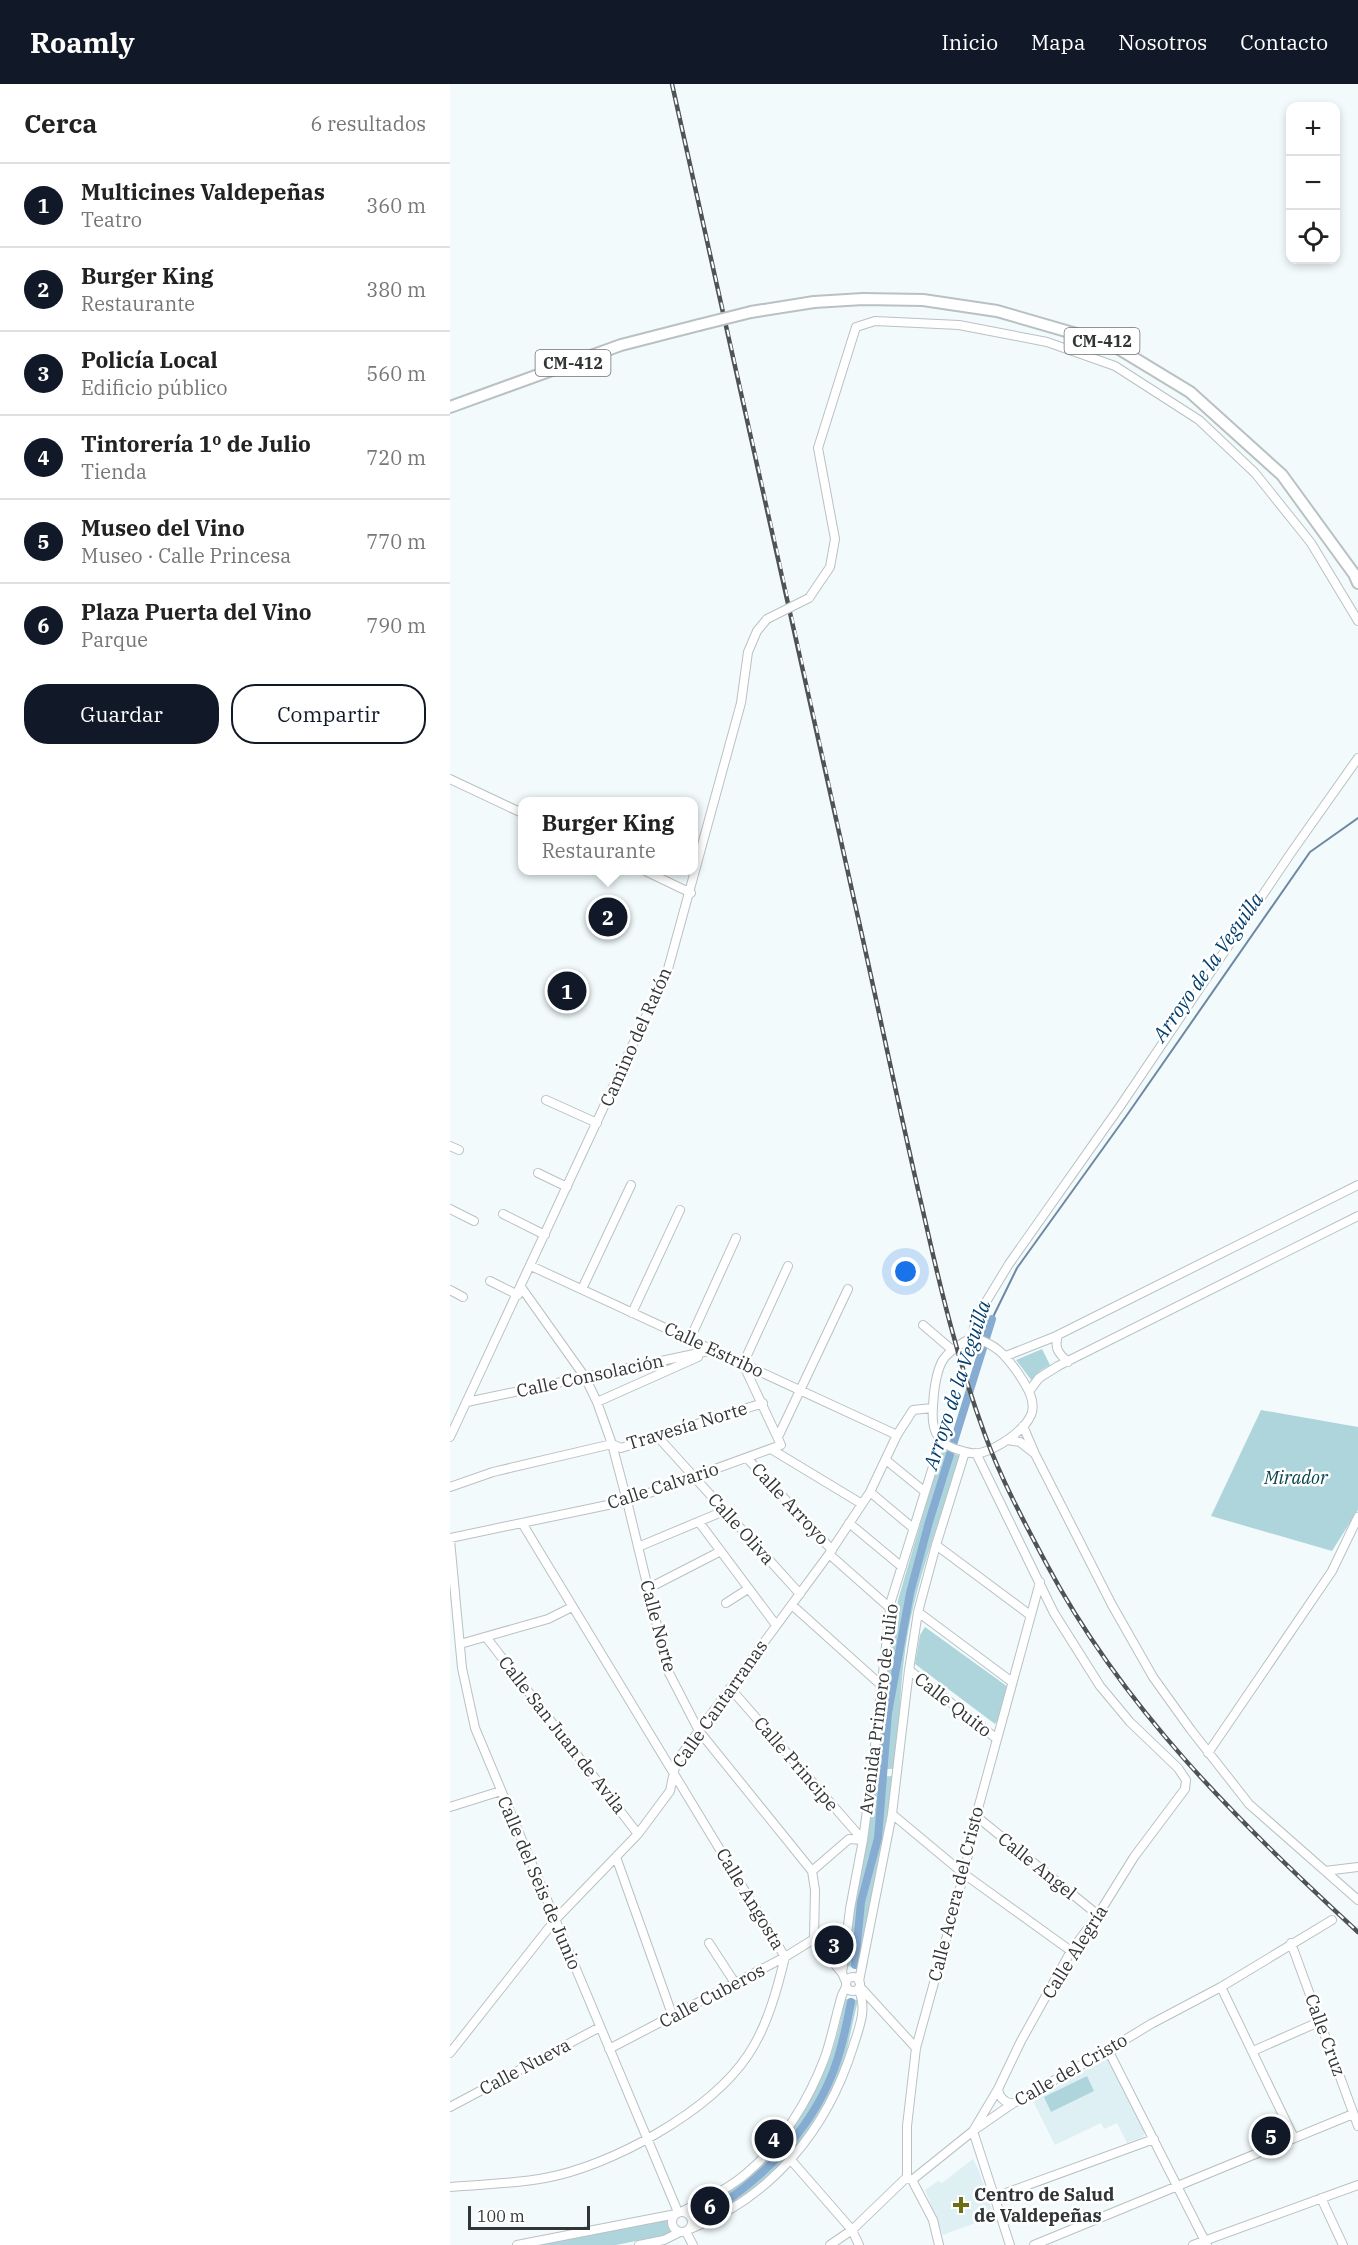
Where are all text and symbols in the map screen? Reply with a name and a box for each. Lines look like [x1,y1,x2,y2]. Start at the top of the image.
text: Roamly [30,24,135,61]
text: Inicio [941,28,998,56]
text: Mapa [1031,28,1085,56]
text: Nosotros [1118,28,1207,56]
text: Contacto [1240,28,1328,56]
map controls [1286,102,1340,264]
button: + [1286,102,1340,156]
text: Cerca [24,106,97,140]
text: 6 resultados [310,110,426,137]
button: − [1286,156,1340,210]
text: Multicines Valdepeñas [81,177,325,206]
text: 1 [38,192,50,219]
text: 360 m [366,192,426,219]
text: Teatro [81,206,142,233]
button: locate [1286,210,1340,264]
text: Burger King [81,261,214,290]
text: 2 [38,276,50,303]
text: 380 m [366,276,426,303]
text: Restaurante [81,290,195,317]
road number: CM-412 [1064,328,1140,354]
text: Policía Local [81,345,218,374]
road number: CM-412 [536,350,610,376]
text: 3 [38,360,50,387]
text: 560 m [366,360,426,387]
text: Edificio público [81,374,228,401]
text: Tintorería 1º de Julio [81,429,311,458]
text: 4 [38,444,50,471]
text: 720 m [366,444,426,471]
text: Tienda [81,458,147,485]
text: Museo del Vino [81,513,245,542]
text: 5 [38,528,50,555]
text: 770 m [366,528,426,555]
text: Museo · Calle Princesa [81,542,291,569]
text: Plaza Puerta del Vino [81,597,312,626]
text: 6 [38,612,50,639]
text: 790 m [366,612,426,639]
text: Parque [81,626,148,653]
button: Guardar [24,684,219,744]
button: Compartir [231,684,426,744]
popup [518,797,698,875]
text: Burger King [542,808,674,837]
text: Restaurante [542,837,656,864]
water label: Arroyo de la Veguilla [1145,887,1269,1048]
pin: 2 [588,894,628,940]
street label: Camino del Ratón [595,964,677,1110]
pin: 1 [548,968,586,1014]
your location [891,1257,920,1286]
water label: Arroyo de la Veguilla [916,1297,997,1475]
street label: Calle Estribo [661,1316,768,1383]
street label: Calle Consolación [514,1349,666,1402]
street label: Travesía Norte [624,1396,750,1455]
street label: Calle Calvario [604,1457,721,1514]
street label: Calle Arroyo [747,1458,834,1549]
park label: Mirador [1263,1466,1329,1489]
street label: Calle Oliva [703,1488,780,1570]
street label: Calle Norte [635,1577,682,1674]
street label: Avenida Primero de Julio [854,1602,903,1816]
street label: Calle Cantarranas [667,1635,772,1772]
street label: Calle San Juan de Avila [494,1651,631,1818]
street label: Calle Quito [910,1667,997,1742]
street label: Calle Principe [749,1712,844,1816]
street label: Calle del Seis de Junio [492,1793,586,1973]
street label: Calle Acera del Cristo [923,1804,988,1984]
street label: Calle Angel [993,1827,1081,1904]
street label: Calle Angosta [711,1844,790,1954]
street label: Calle Alegría [1037,1900,1113,2003]
pin: 3 [814,1922,854,1968]
street label: Calle Cuberos [655,1958,768,2033]
street label: Calle Cruz [1300,1990,1351,2079]
street label: Calle del Cristo [1010,2028,1131,2111]
street label: Calle Nueva [475,2033,574,2100]
pin: 5 [1252,2114,1290,2158]
pin: 4 [754,2116,794,2162]
place label: Centro de Salud de Valdepeñas [974,2183,1114,2227]
pin: 6 [690,2184,730,2228]
marker: Centro de Salud de Valdepeñas [952,2196,970,2214]
scale bar [468,2203,590,2230]
text: 100 m [477,2206,525,2226]

